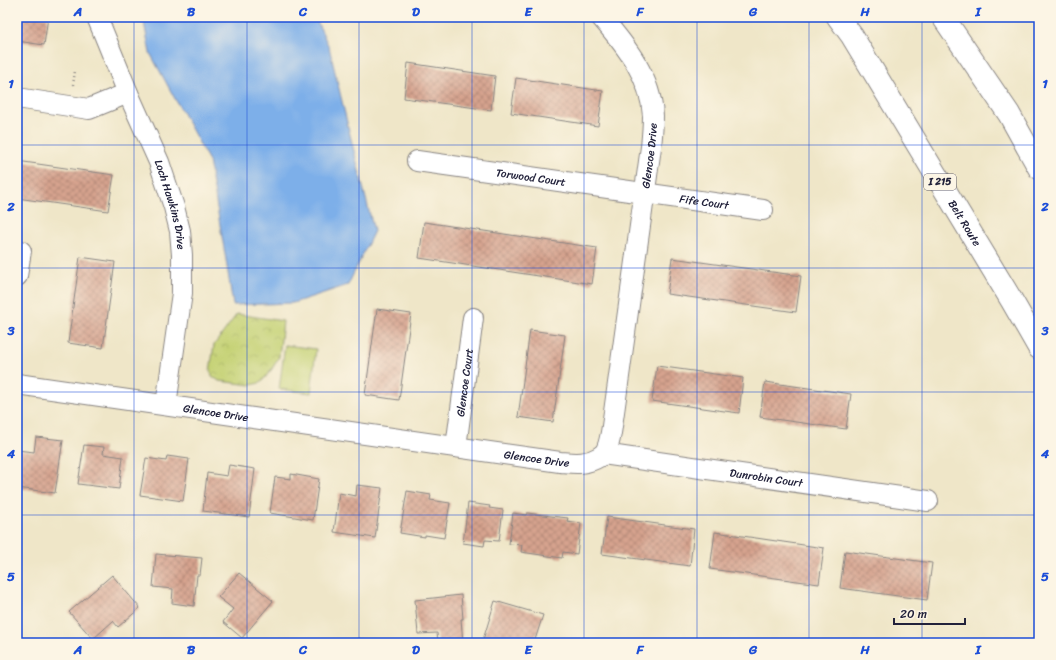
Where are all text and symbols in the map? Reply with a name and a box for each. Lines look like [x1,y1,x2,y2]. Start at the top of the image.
text: A [73,0,82,23]
text: B [187,0,196,23]
text: C [298,0,308,23]
text: D [412,0,420,23]
text: E [524,0,533,23]
text: F [635,0,644,23]
text: G [748,0,758,23]
text: H [859,0,870,23]
text: I [974,0,982,23]
text: 1 [8,72,14,95]
text: 1 [1042,72,1048,95]
street label: Glencoe Drive [636,122,662,189]
street label: Loch Hawkins Drive [149,157,191,251]
street label: Torwood Court [495,163,567,191]
road number: I 215 [924,174,956,190]
street label: Fife Court [678,189,731,215]
text: 2 [6,195,15,218]
text: 2 [1040,195,1049,218]
street label: Belt Route [943,196,987,250]
text: 3 [6,319,15,342]
text: 3 [1040,319,1049,342]
street label: Glencoe Court [451,347,478,418]
street label: Glencoe Drive [182,398,250,427]
text: 4 [6,442,16,465]
text: 4 [1040,442,1050,465]
street label: Glencoe Drive [503,445,570,472]
street label: Dunrobin Court [729,463,805,492]
text: 5 [7,565,15,588]
text: 5 [1041,565,1049,588]
scale bar [894,600,965,626]
text: 20 m [900,603,927,625]
text: A [73,638,82,660]
text: B [187,638,196,660]
text: C [298,638,308,660]
text: D [412,638,420,660]
text: E [524,638,533,660]
text: F [635,638,644,660]
text: G [748,638,758,660]
text: H [859,638,870,660]
text: I [974,638,982,660]

